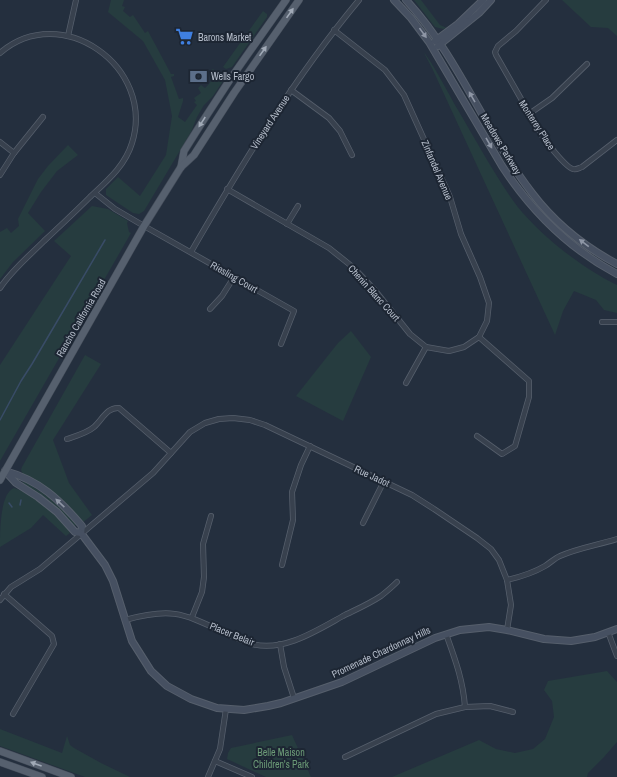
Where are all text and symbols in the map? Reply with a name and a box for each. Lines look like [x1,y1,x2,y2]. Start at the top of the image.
one-way arrow [286,7,294,18]
supermarket icon: Barons Market [175,27,195,47]
one-way arrow [419,28,427,39]
place label: Barons Market [198,31,252,44]
one-way arrow [259,46,267,57]
bank icon: Wells Fargo [188,66,208,86]
place label: Wells Fargo [211,70,255,83]
one-way arrow [469,91,476,103]
street label: Vineyard Avenue [248,92,293,152]
street label: Monterey Place [516,98,558,153]
street label: Meadows Parkway [478,111,525,178]
one-way arrow [198,117,206,127]
street label: Zinfandel Avenue [419,138,456,202]
one-way arrow [486,138,493,149]
one-way arrow [579,239,590,247]
street label: Riesling Court [208,258,261,296]
street label: Chenin Blanc Court [345,262,403,324]
street label: Rancho California Road [53,277,109,359]
street label: Rue Jadot [352,462,392,490]
one-way arrow [55,498,65,507]
street label: Placer Belair [208,619,256,649]
street label: Promenade Chardonnay Hills [330,623,432,681]
park label: Belle Maison Children's Park [253,746,310,771]
one-way arrow [29,761,41,767]

